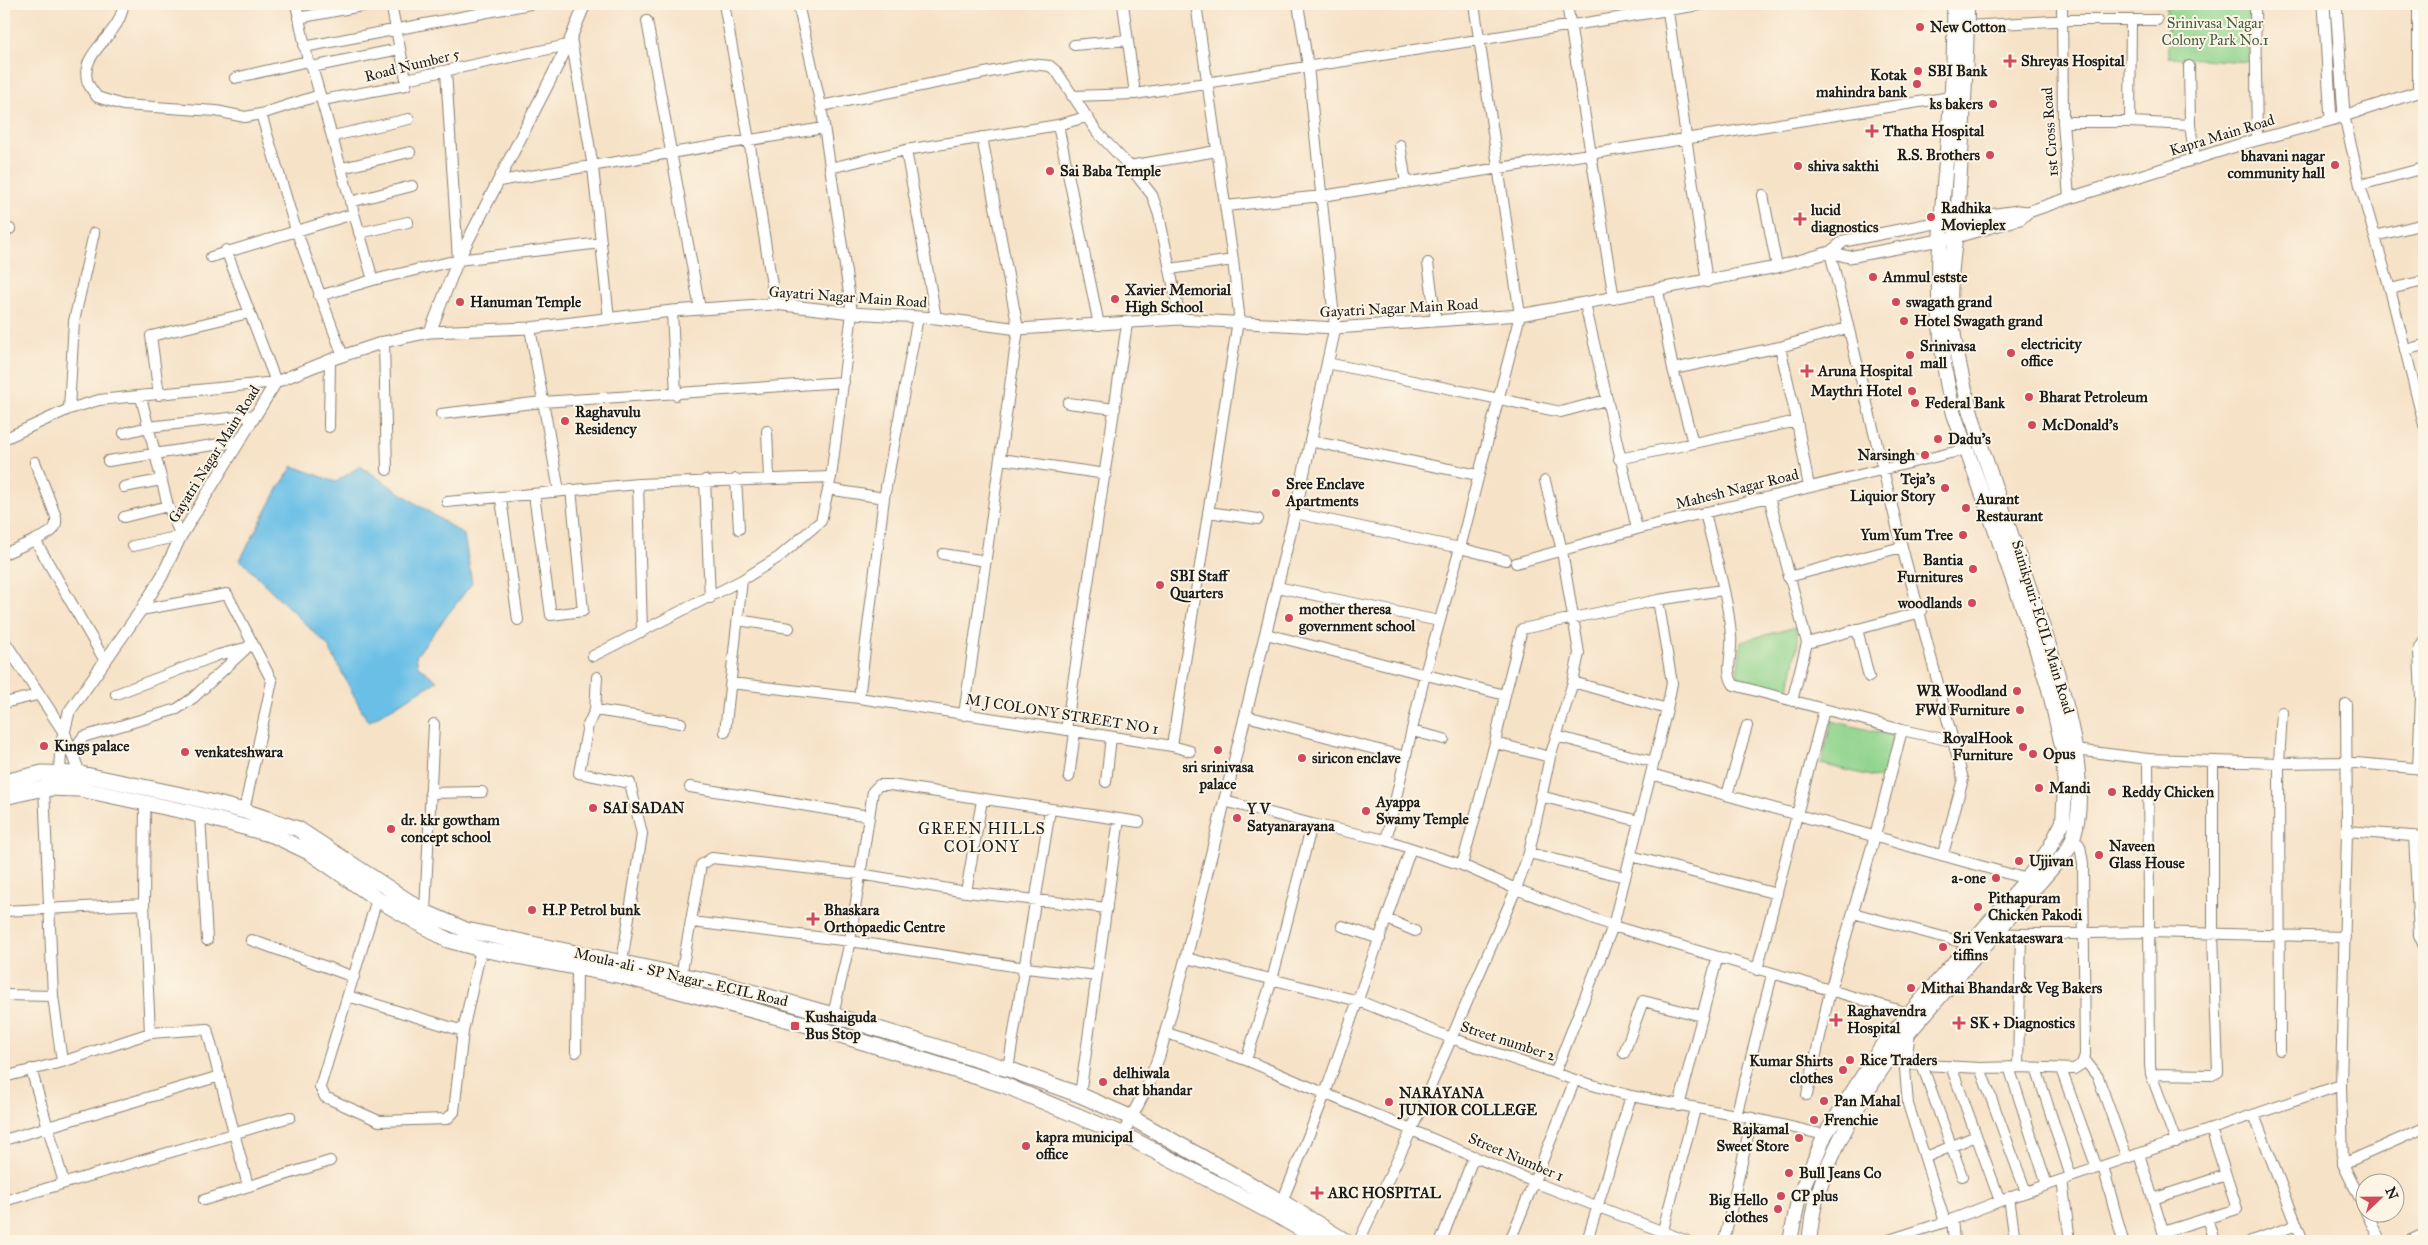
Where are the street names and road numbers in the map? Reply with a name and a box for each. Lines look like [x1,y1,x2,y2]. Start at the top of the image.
street label: Road Number 5 [362,44,462,86]
street label: 1st Cross Road [2038,86,2062,177]
street label: Kapra Main Road [2167,110,2277,160]
street label: Gayatri Nagar Main Road [768,282,928,312]
street label: Gayatri Nagar Main Road [1319,295,1479,321]
street label: Gayatri Nagar Main Road [164,381,264,526]
street label: Mahesh Nagar Road [1674,465,1801,513]
street label: Sainikpuri-ECIL Main Road [2008,538,2078,716]
street label: M J COLONY STREET NO 1 [964,690,1160,739]
street label: Moula-ali - SP Nagar - ECIL Road [572,944,790,1011]
street label: Street number 2 [1458,1017,1558,1065]
street label: Street Number 1 [1466,1129,1566,1185]

